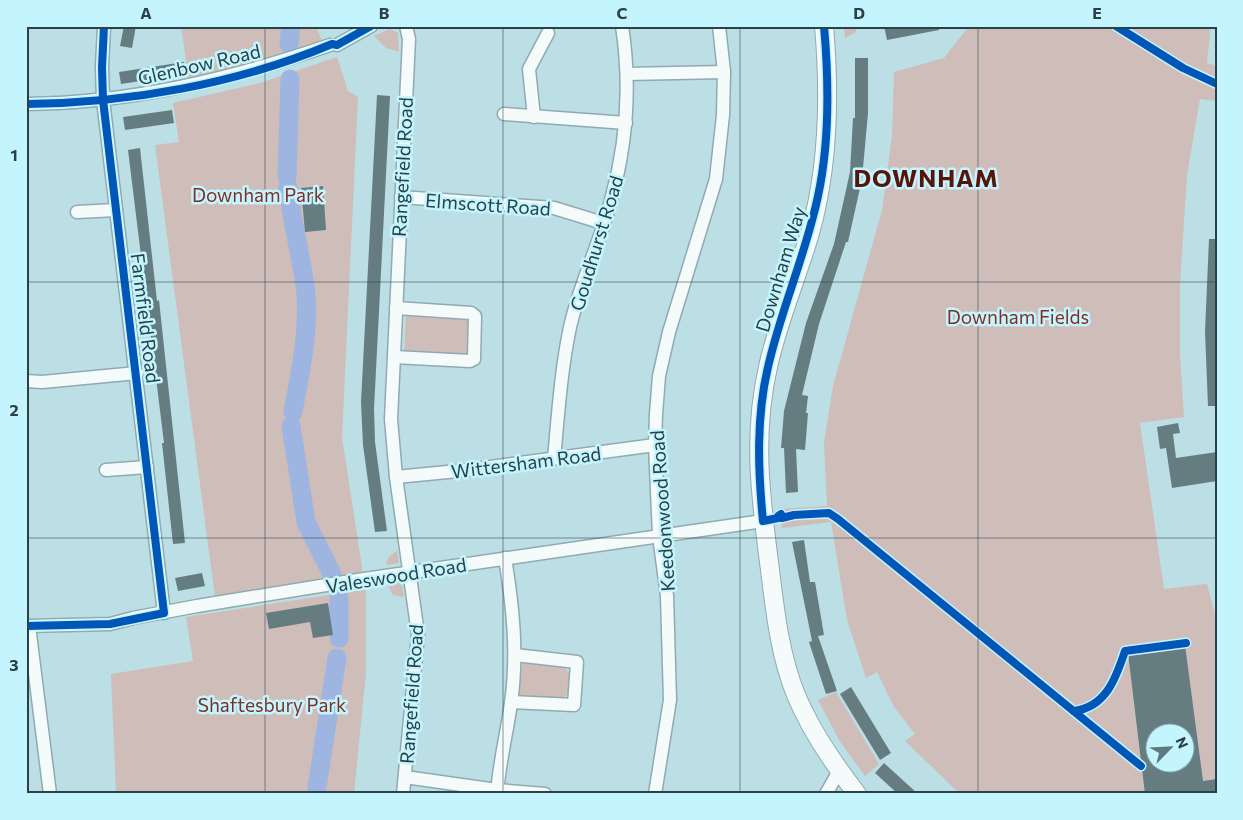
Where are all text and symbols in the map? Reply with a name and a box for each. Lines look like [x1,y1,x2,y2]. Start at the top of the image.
text: A [140,3,152,22]
text: B [379,3,390,22]
text: C [617,3,628,22]
text: D [853,3,865,22]
text: E [1092,3,1102,22]
street label: Glenbow Road [135,39,263,89]
street label: Rangefield Road [387,97,417,237]
text: 1 [10,145,18,164]
district label: DOWNHAM [853,163,999,192]
street label: Goudhurst Road [565,173,627,313]
park label: Downham Park [192,183,324,206]
street label: Elmscott Road [425,188,551,220]
street label: Downham Way [750,203,810,335]
street label: Farmfield Road [127,252,165,384]
park label: Downham Fields [947,305,1089,328]
text: 2 [9,400,19,419]
street label: Keedonwood Road [645,430,679,592]
street label: Wittersham Road [450,441,602,483]
street label: Valeswood Road [324,553,468,597]
street label: Rangefield Road [395,624,427,764]
text: 3 [9,655,19,674]
park label: Shaftesbury Park [198,693,346,716]
north arrow [1146,722,1196,772]
text: N [1172,734,1192,751]

